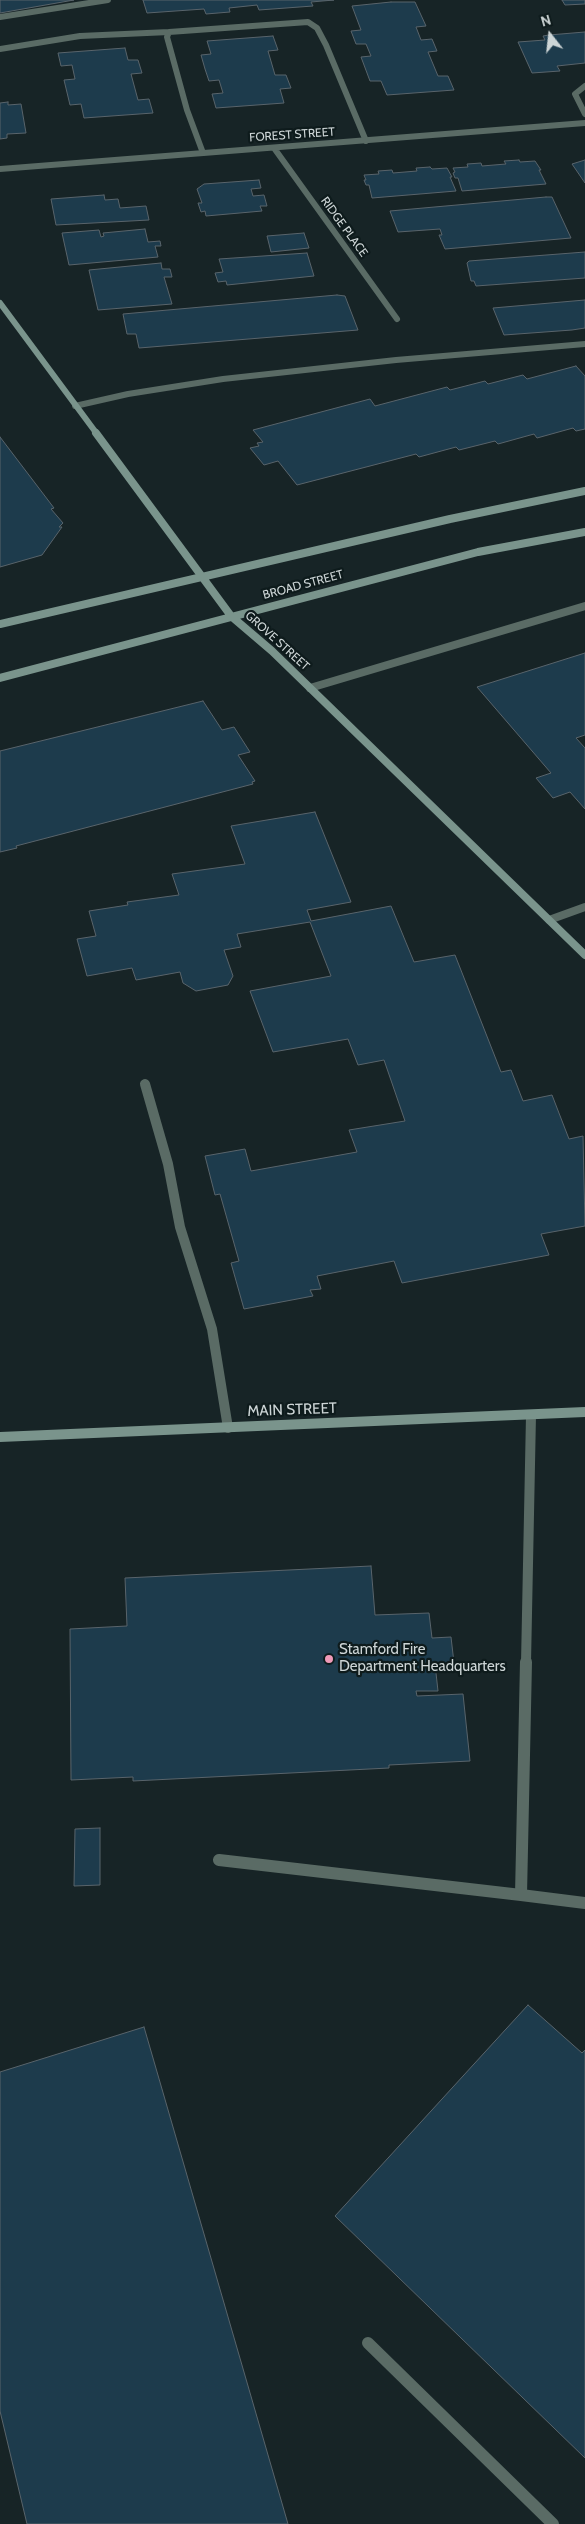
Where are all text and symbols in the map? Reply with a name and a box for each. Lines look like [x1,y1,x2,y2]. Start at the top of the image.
north arrow [525,10,575,60]
text: N [539,11,553,31]
street label: FOREST STREET [249,125,335,145]
street label: RIDGE PLACE [317,194,371,260]
street label: BROAD STREET [261,567,345,603]
street label: GROVE STREET [242,608,312,674]
street label: MAIN STREET [247,1399,337,1421]
place label: Stamford Fire Department Headquarters [339,1641,506,1676]
marker: Stamford Fire Department Headquarters [323,1653,335,1665]

